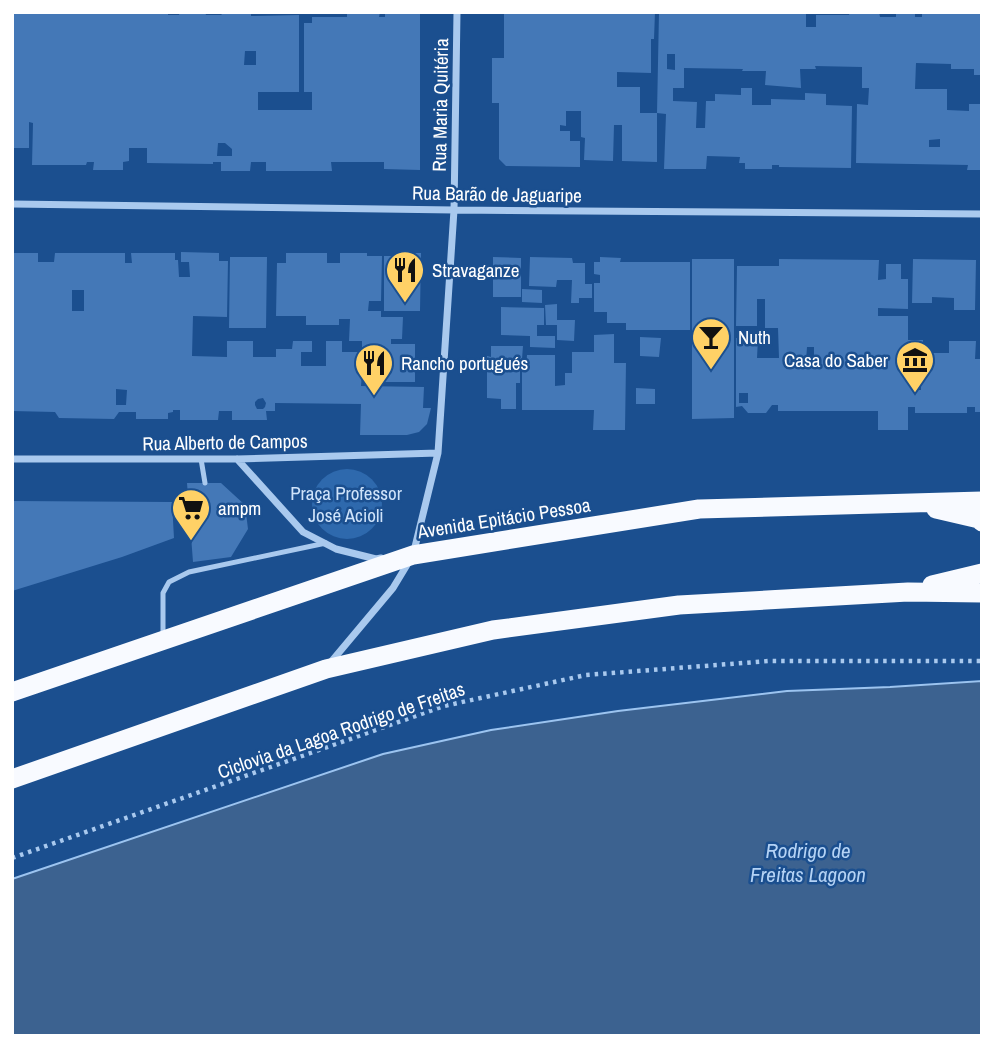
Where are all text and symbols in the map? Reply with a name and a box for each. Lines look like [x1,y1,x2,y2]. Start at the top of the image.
street label: Rua Maria Quitéria [426,38,454,172]
street label: Rua Barão de Jaguaripe [412,180,582,208]
restaurant icon: Stravaganze [384,249,426,304]
place label: Stravaganze [432,257,519,283]
bar icon: Nuth [690,316,732,371]
place label: Nuth [738,324,771,350]
museum icon: Casa do Saber [894,339,936,394]
restaurant icon: Rancho portugués [353,342,395,397]
place label: Casa do Saber [784,347,889,373]
place label: Rancho portugués [401,350,529,376]
street label: Rua Alberto de Campos [142,428,308,456]
park label: Praça Professor José Acioli [290,480,403,528]
supermarket icon: ampm [170,487,212,542]
street label: Avenida Epitácio Pessoa [415,491,593,545]
place label: ampm [218,495,261,521]
street label: Ciclovia da Lagoa Rodrigo de Freitas [214,675,468,785]
water label: Rodrigo de Freitas Lagoon [750,836,866,889]

